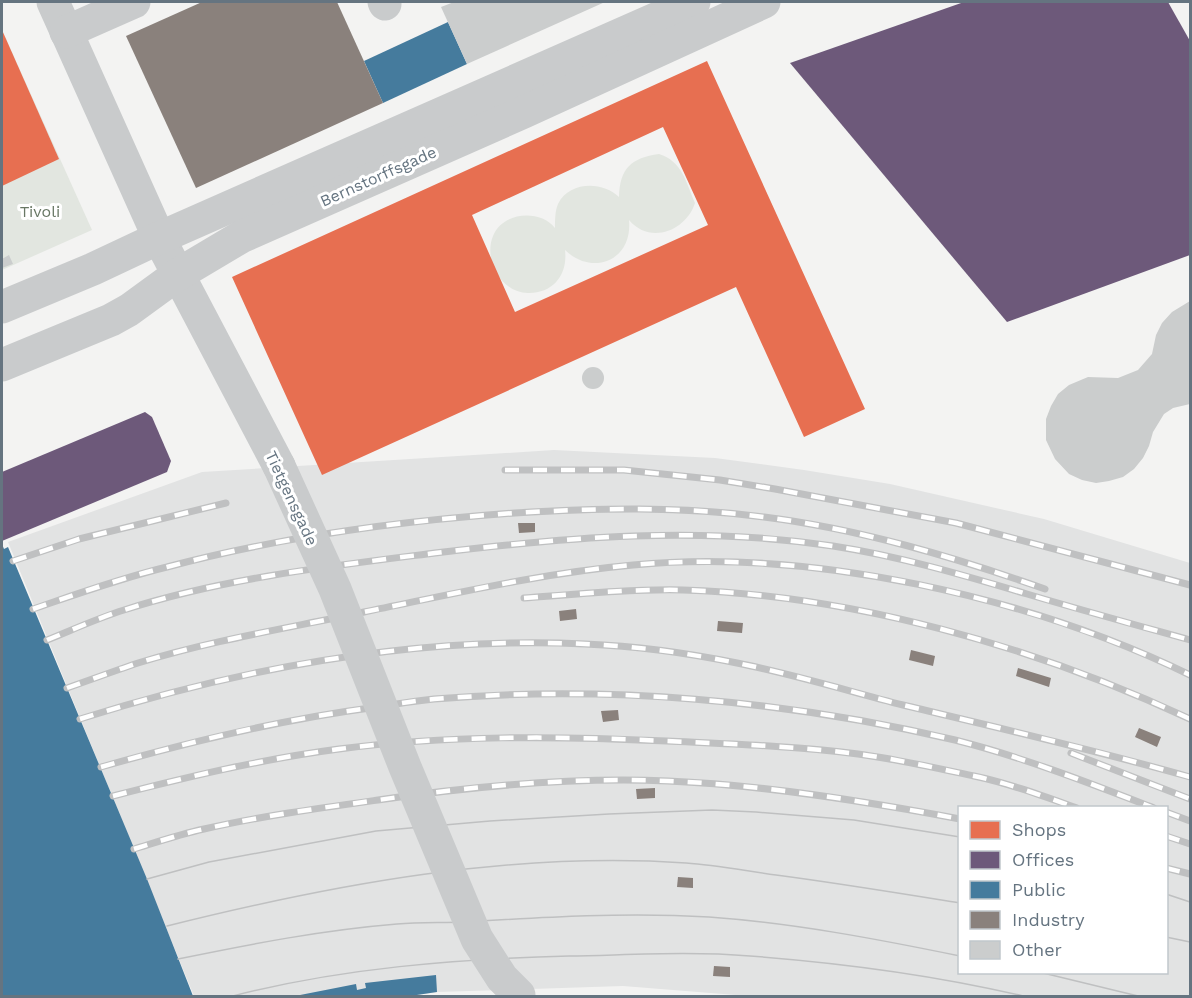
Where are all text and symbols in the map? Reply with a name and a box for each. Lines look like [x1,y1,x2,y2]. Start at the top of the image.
street label: Bernstorffsgade [317,142,439,211]
park label: Tivoli [20,202,60,221]
street label: Tietgensgade [261,448,322,549]
legend [958,806,1168,974]
text: Shops [1012,819,1066,840]
text: Offices [1012,849,1074,870]
text: Public [1012,879,1066,900]
text: Industry [1012,909,1085,930]
text: Other [1012,939,1062,960]

